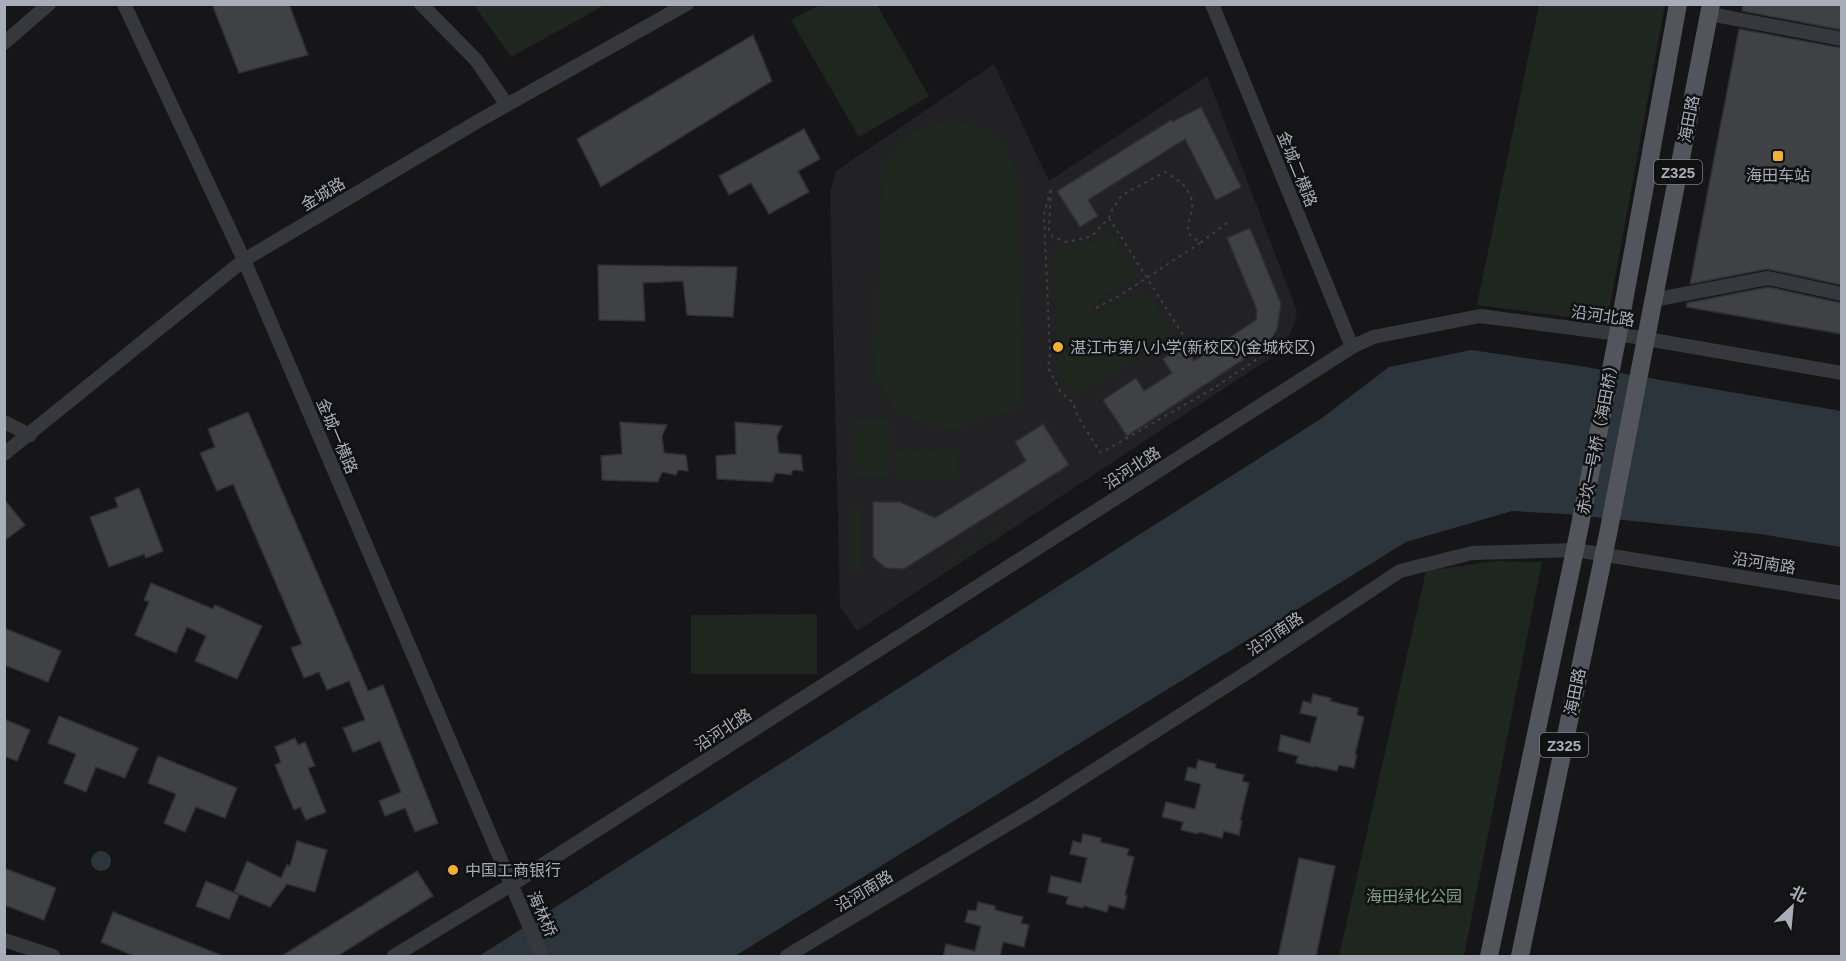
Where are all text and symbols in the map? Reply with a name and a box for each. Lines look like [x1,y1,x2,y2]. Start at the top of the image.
street label: 海田路 [1676,94,1702,144]
street label: 金城二横路 [1274,129,1320,209]
marker: 海田车站 [1771,149,1785,163]
road number: Z325 [1654,160,1702,184]
place label: 海田车站 [1746,167,1810,184]
street label: 金城路 [298,174,348,214]
street label: 沿河北路 [1570,303,1636,329]
place label: 湛江市第八小学(新校区)(金城校区) [1070,339,1315,356]
marker: 湛江市第八小学(新校区)(金城校区) [1051,340,1065,354]
street label: 赤坎一号桥（海田桥） [1574,356,1622,516]
street label: 金城一横路 [314,396,360,476]
street label: 沿河北路 [1101,443,1163,493]
street label: 沿河南路 [1731,550,1797,576]
street label: 沿河南路 [1244,609,1306,659]
street label: 海田路 [1562,667,1588,717]
street label: 沿河北路 [692,705,754,755]
road number: Z325 [1540,733,1588,757]
place label: 中国工商银行 [465,862,561,879]
marker: 中国工商银行 [446,863,460,877]
street label: 沿河南路 [832,867,896,915]
north arrow [1762,877,1822,937]
text: 北 [1787,883,1809,905]
park label: 海田绿化公园 [1366,888,1462,905]
street label: 海林桥 [524,889,560,939]

